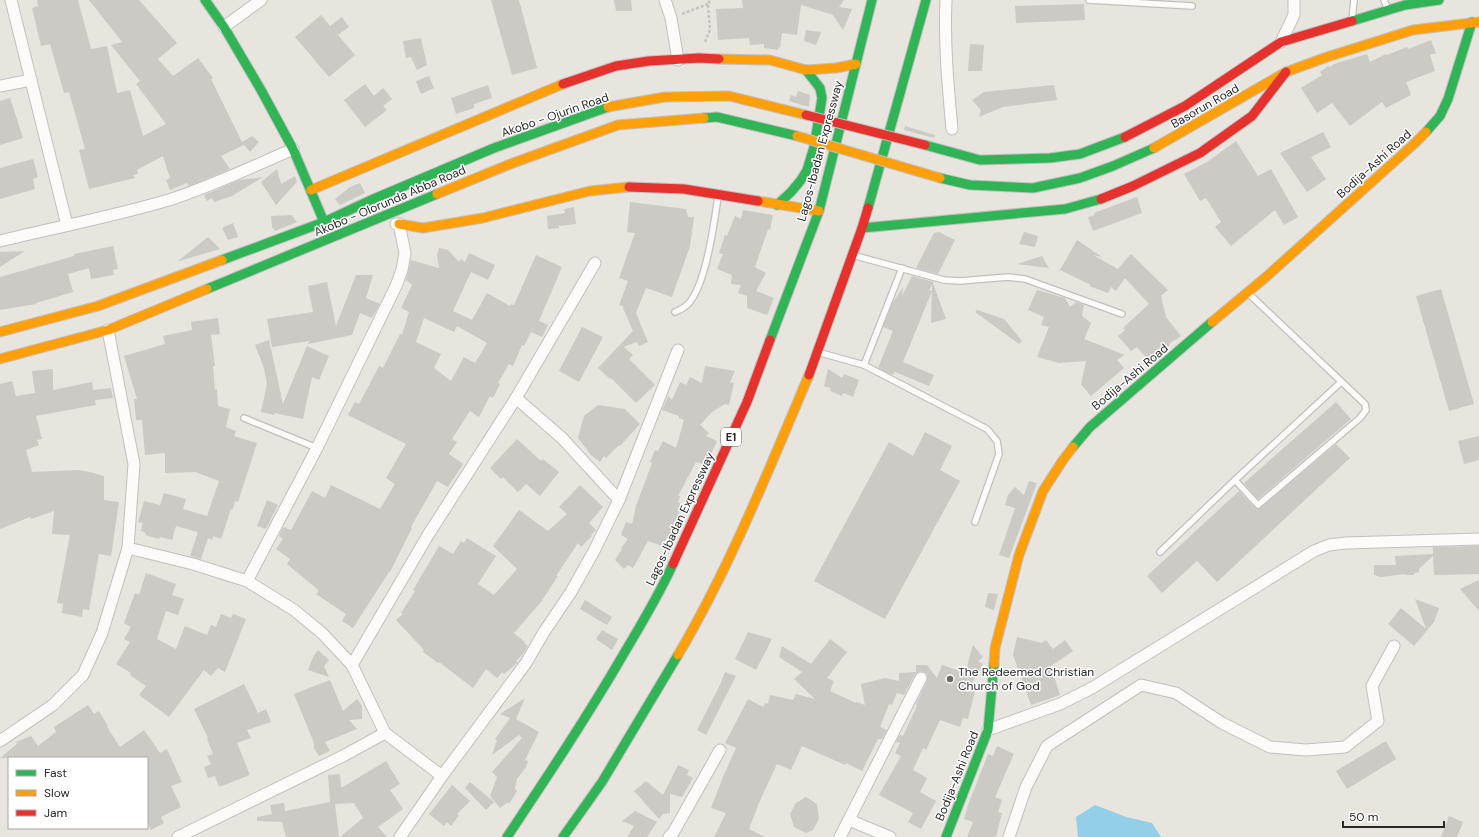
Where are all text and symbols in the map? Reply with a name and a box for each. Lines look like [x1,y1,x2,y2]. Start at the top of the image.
street label: Lagos-Ibadan Expressway [794,79,847,223]
street label: Basorun Road [1168,80,1242,132]
street label: Akobo - Ojurin Road [499,89,611,141]
street label: Bodija-Ashi Road [1333,126,1415,202]
street label: Akobo - Olorunda Abba Road [312,162,468,240]
street label: Bodija-Ashi Road [1088,340,1172,414]
road number: E1 [721,428,741,446]
street label: Lagos-Ibadan Expressway [642,450,718,588]
place label: The Redeemed Christian Church of God [958,664,1094,694]
marker: The Redeemed Christian Church of God [945,674,955,684]
street label: Bodija-Ashi Road [932,729,982,823]
legend [8,757,148,829]
text: Fast [44,765,67,781]
text: Slow [44,785,70,801]
scale bar [1343,803,1444,829]
text: Jam [44,805,67,821]
text: 50 m [1349,809,1378,825]

